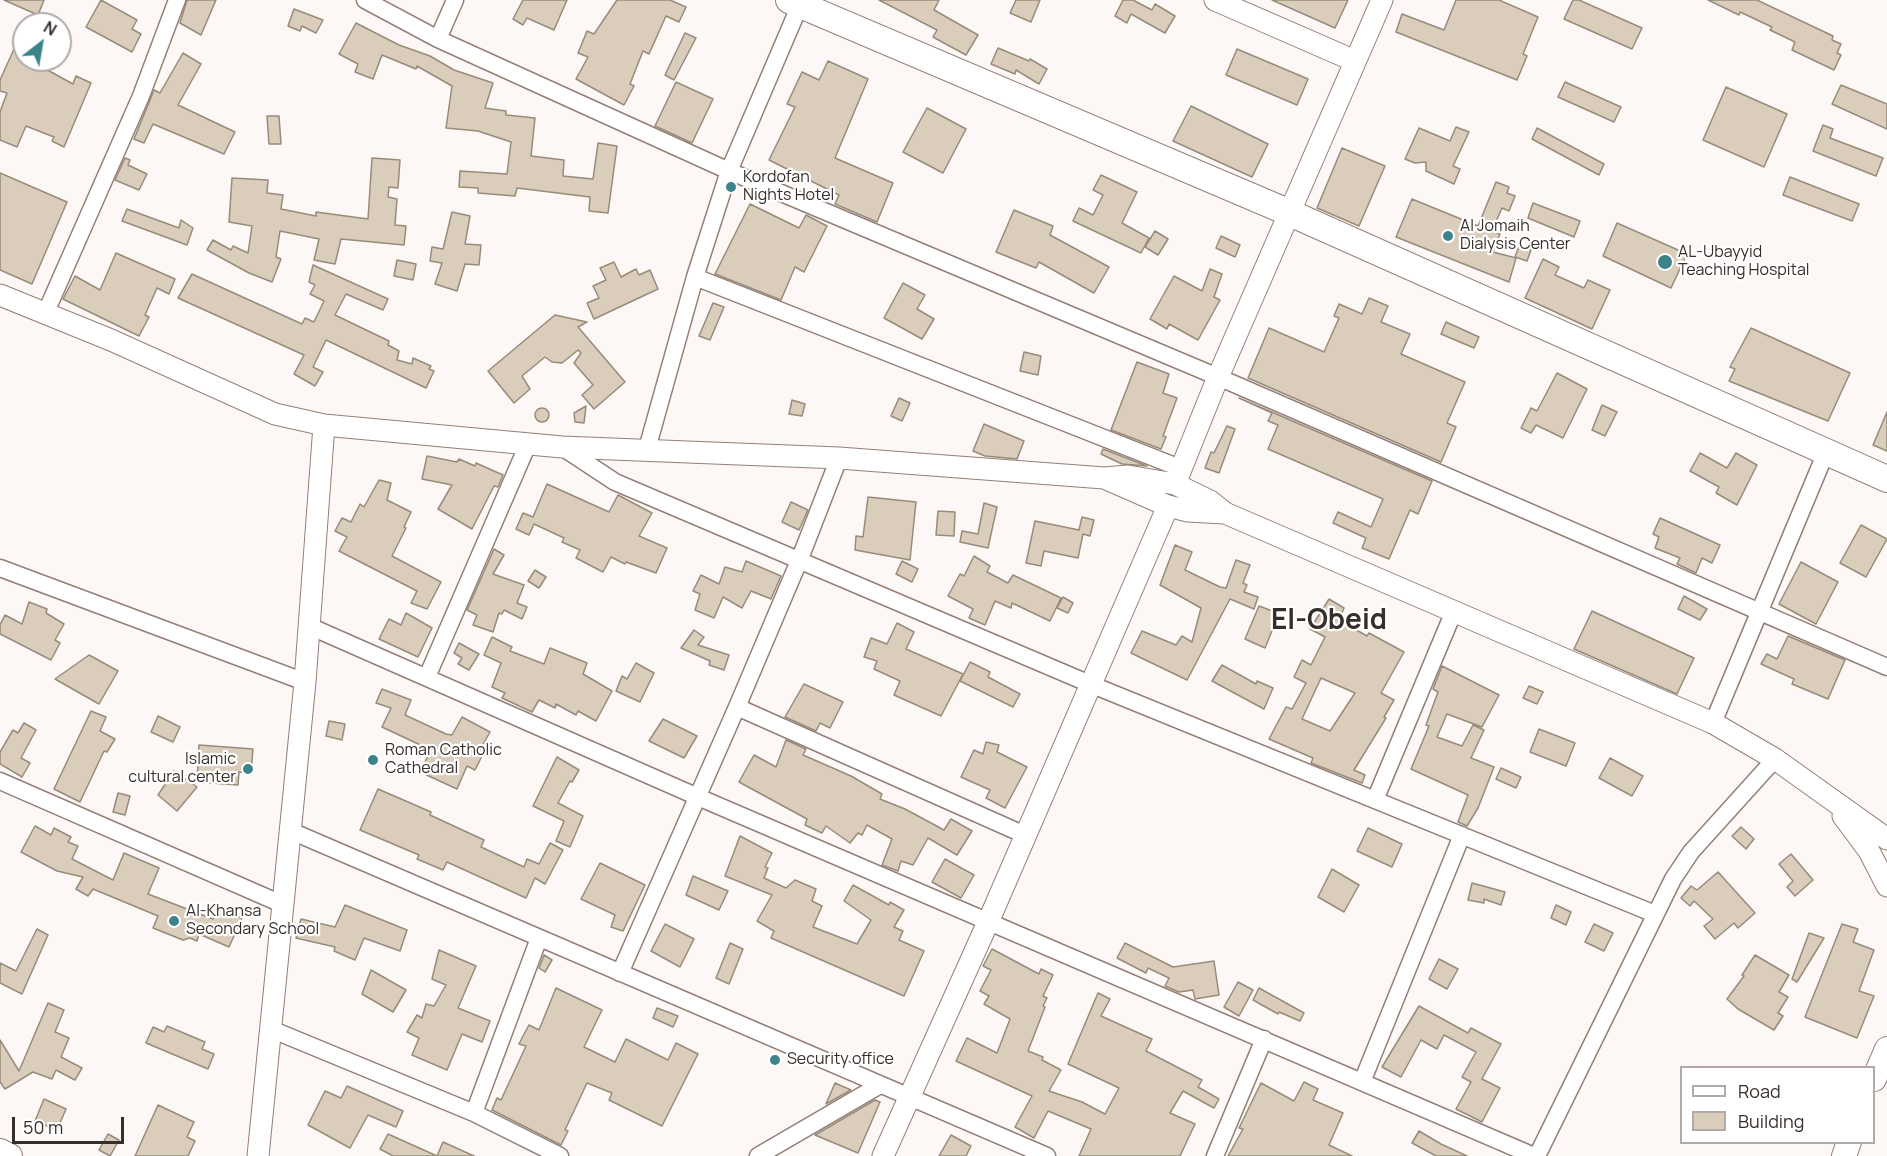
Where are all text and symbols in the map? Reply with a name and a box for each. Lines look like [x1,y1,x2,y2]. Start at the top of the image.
north arrow [12,12,72,72]
text: N [40,16,61,41]
place label: Kordofan Nights Hotel [743,168,834,206]
marker: Kordofan Nights Hotel [724,180,738,194]
place label: Al Jomaih Dialysis Center [1460,217,1571,255]
marker: Al Jomaih Dialysis Center [1441,229,1455,243]
place label: AL-Ubayyid Teaching Hospital [1678,243,1810,281]
marker: AL-Ubayyid Teaching Hospital [1656,253,1674,271]
district label: El-Obeid [1271,604,1387,638]
place label: Roman Catholic Cathedral [385,741,502,779]
place label: Islamic cultural center [128,750,236,788]
marker: Roman Catholic Cathedral [366,753,380,767]
marker: Islamic cultural center [241,762,255,776]
place label: Al-Khansa Secondary School [186,902,319,940]
marker: Al-Khansa Secondary School [167,914,181,928]
place label: Security office [787,1050,894,1070]
marker: Security office [768,1053,782,1067]
legend [1680,1066,1875,1144]
text: Road [1738,1079,1781,1103]
scale bar [15,1105,128,1143]
text: Building [1738,1109,1804,1133]
text: 50 m [23,1115,63,1139]

